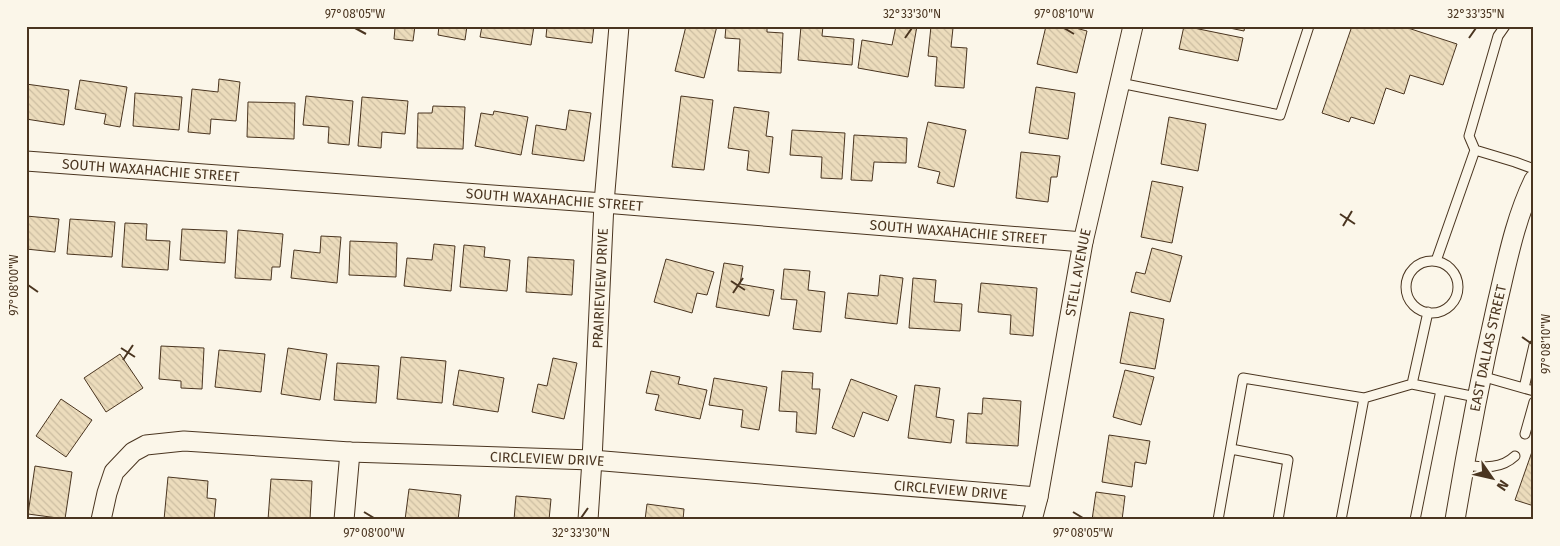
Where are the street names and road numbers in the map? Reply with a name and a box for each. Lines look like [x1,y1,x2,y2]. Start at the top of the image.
street label: SOUTH WAXAHACHIE STREET [61,156,241,186]
street label: SOUTH WAXAHACHIE STREET [465,185,645,215]
street label: SOUTH WAXAHACHIE STREET [869,217,1048,248]
street label: STELL AVENUE [1062,227,1095,318]
street label: PRAIRIEVIEW DRIVE [589,228,612,349]
street label: EAST DALLAS STREET [1467,282,1510,413]
street label: CIRCLEVIEW DRIVE [490,449,605,470]
street label: CIRCLEVIEW DRIVE [893,477,1009,503]

